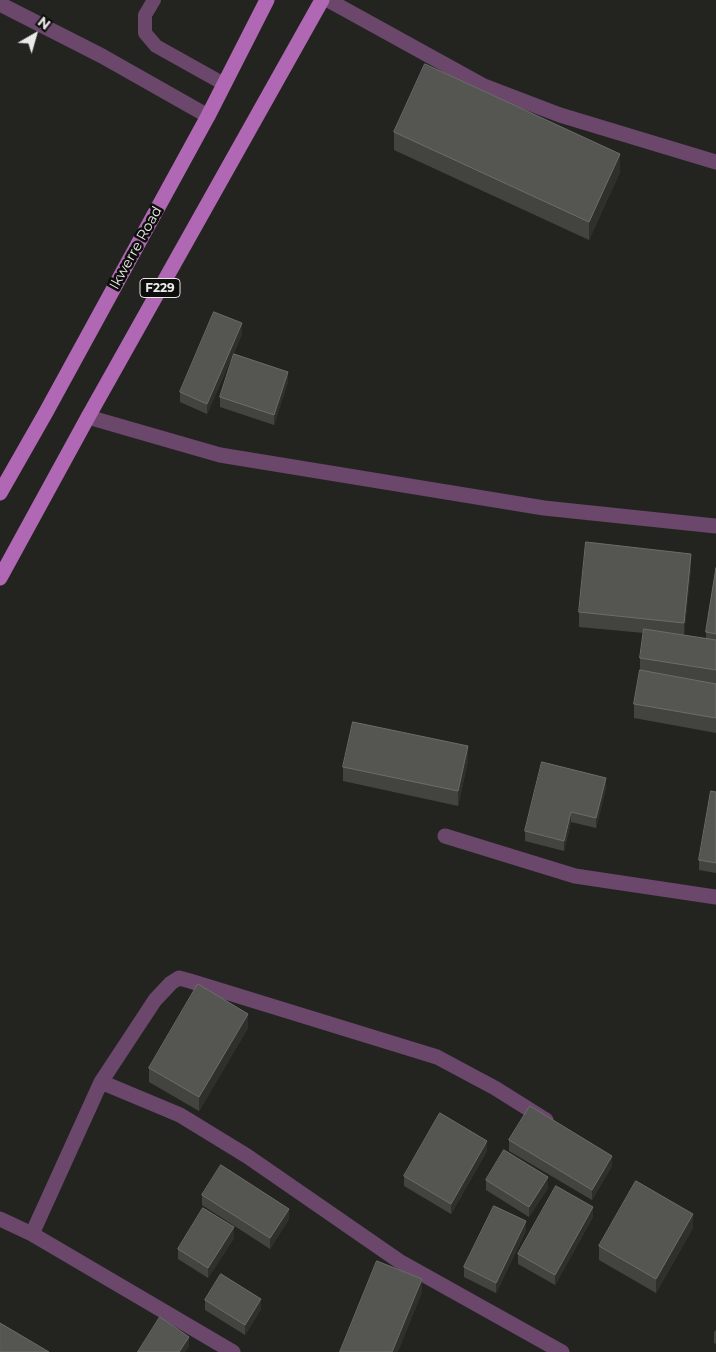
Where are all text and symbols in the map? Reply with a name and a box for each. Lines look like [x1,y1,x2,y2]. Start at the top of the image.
north arrow [10,10,60,60]
text: N [34,13,54,34]
street label: Ikwerre Road [106,204,166,292]
road number: F229 [140,278,180,298]

